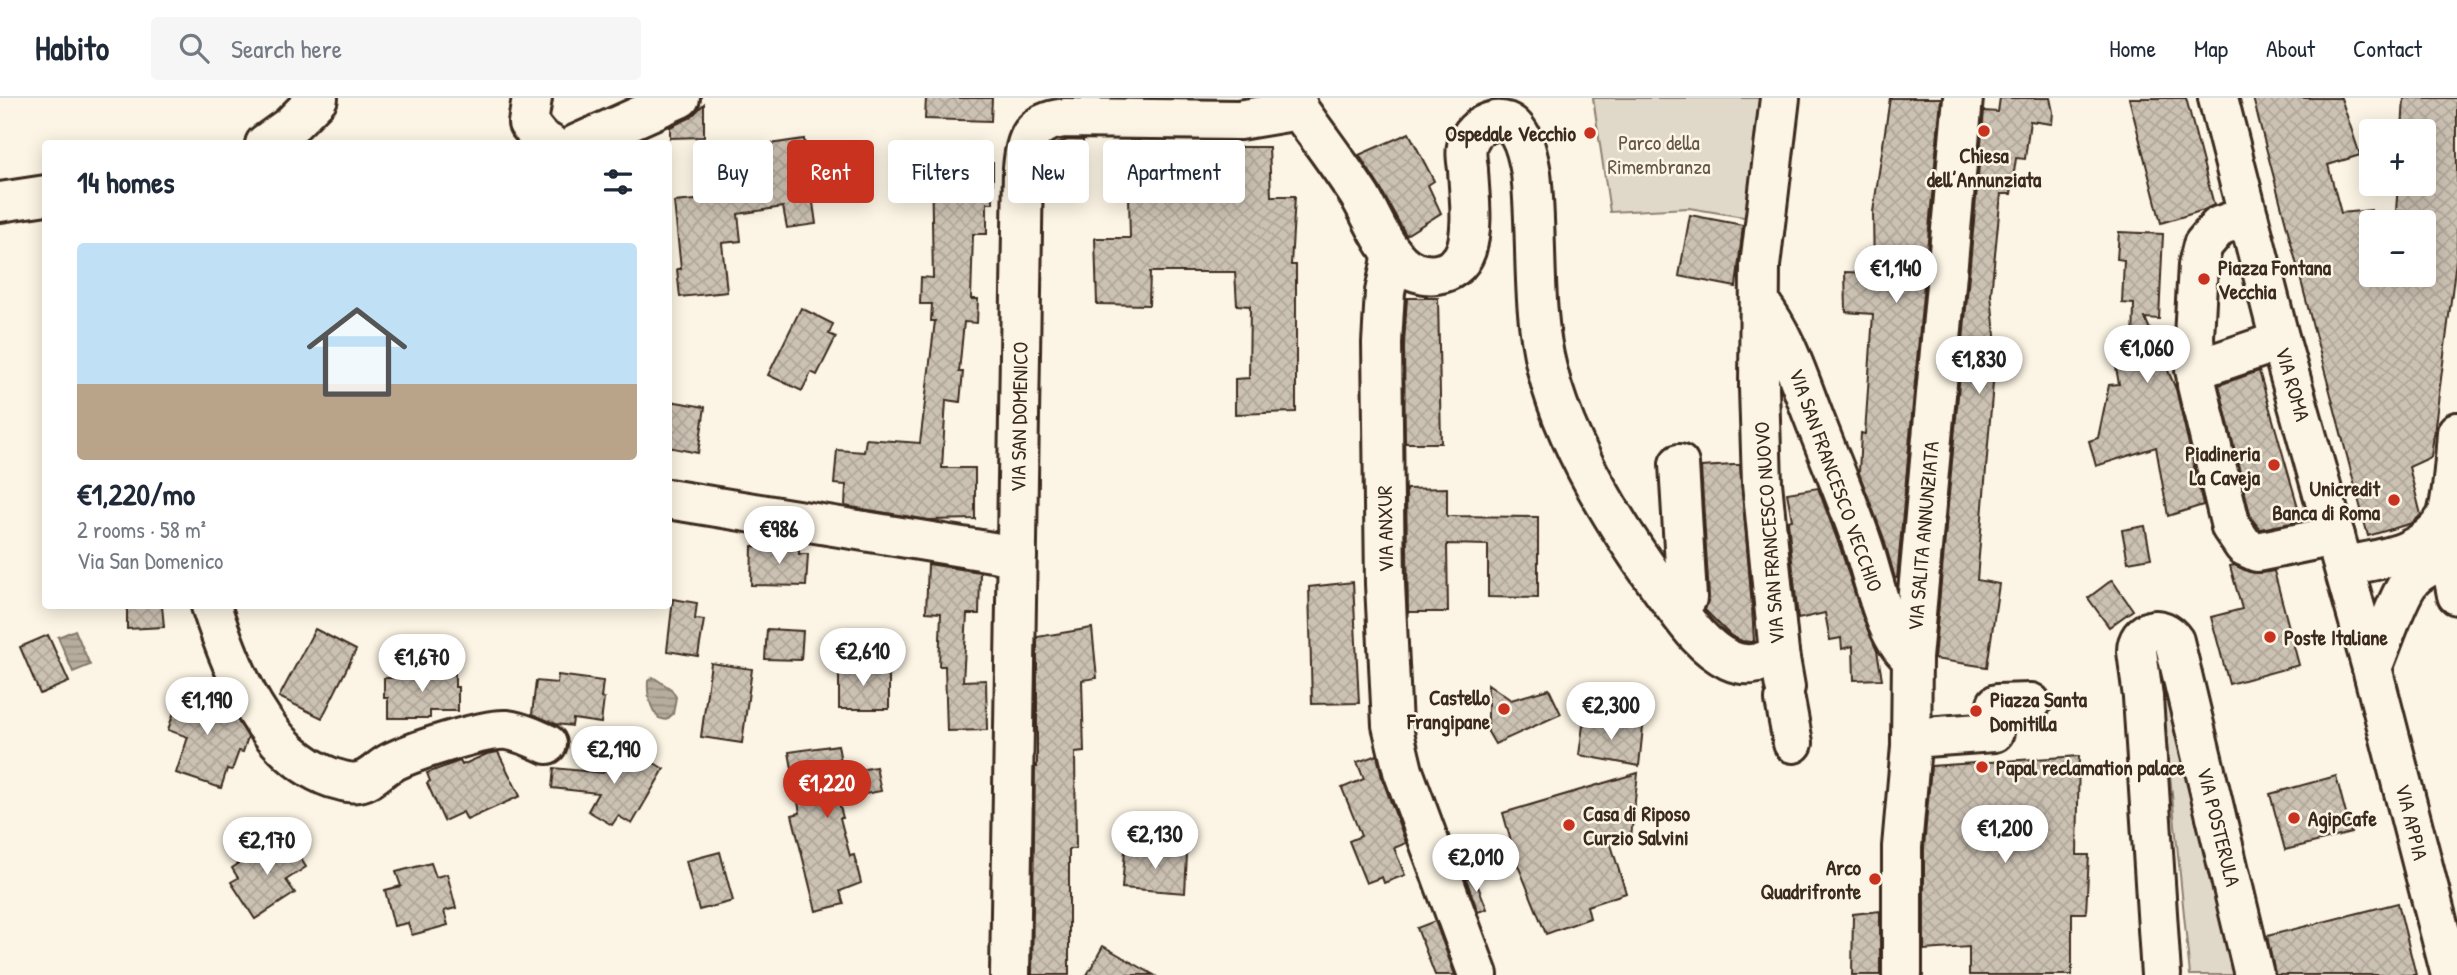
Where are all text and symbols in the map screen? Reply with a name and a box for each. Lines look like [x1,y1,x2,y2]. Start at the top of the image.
search box [151,17,641,80]
text: Habito [35,26,109,70]
icon: search [175,29,213,67]
text: Search here [231,31,342,66]
text: Home [2109,32,2156,64]
text: Map [2194,32,2228,64]
text: About [2266,32,2315,64]
text: Contact [2353,32,2422,64]
place label: Ospedale Vecchio [1445,119,1577,149]
map controls [2359,119,2436,287]
button: + [2359,119,2436,196]
marker: Chiesa dell’Annunziata [1976,123,1992,139]
marker: Ospedale Vecchio [1582,125,1598,141]
park label: Parco della Rimembranza [1608,128,1710,181]
chip: Buy [693,140,773,203]
chip: Rent [787,140,874,203]
chip: Filters [888,140,994,203]
chip: New [1008,140,1089,203]
chip: Apartment [1103,140,1245,203]
place label: Chiesa dell’Annunziata [1927,141,2042,194]
text: 14 homes [77,162,175,202]
icon: filters [599,163,637,201]
button: − [2359,210,2436,287]
pin: €1,140 [1839,246,1953,305]
text: €1,140 [1870,252,1922,283]
place label: Piazza Fontana Vecchia [2218,253,2332,306]
marker: Piazza Fontana Vecchia [2196,271,2212,287]
icon: home [294,289,420,415]
pin: €1,060 [2090,326,2204,385]
text: €1,060 [2120,332,2174,363]
pin: €1,830 [1922,336,2036,396]
street label: VIA SAN DOMENICO [1003,342,1035,492]
text: €1,830 [1952,343,2006,374]
street label: VIA ROMA [2269,344,2317,424]
street label: VIA SAN FRANCESCO VECCHIO [1782,364,1890,596]
street label: VIA SAN FRANCESCO NUOVO [1747,421,1791,645]
place label: Piadineria La Caveja [2185,439,2261,492]
street label: VIA SALITA ANNUNZIATA [1900,440,1946,632]
marker: Piadineria La Caveja [2266,457,2282,473]
text: €1,220/mo [77,474,195,514]
place label: Unicredit Banca di Roma [2272,474,2381,527]
street label: VIA ANXUR [1370,485,1400,573]
marker: Unicredit Banca di Roma [2386,492,2402,508]
pin: €986 [738,506,820,566]
text: €986 [760,513,798,544]
text: 2 rooms · 58 m² [77,514,206,545]
text: Via San Domenico [77,545,223,576]
place label: Poste Italiane [2284,623,2388,652]
pin: €2,610 [806,628,920,688]
marker: Poste Italiane [2262,629,2278,645]
pin: €1,670 [365,634,479,694]
text: €2,610 [836,635,890,666]
text: €1,670 [395,641,449,672]
pin: €1,190 [150,678,264,737]
pin: €2,300 [1554,682,1668,742]
place label: Castello Frangipane [1406,683,1491,737]
text: €1,190 [181,684,233,715]
place label: Piazza Santa Domitilla [1990,685,2088,738]
text: €2,300 [1582,689,1640,720]
marker: Castello Frangipane [1496,701,1512,717]
marker: Piazza Santa Domitilla [1968,703,1984,719]
pin: €2,190 [557,726,671,786]
text: €2,190 [587,733,641,764]
place label: Papal reclamation palace [1996,753,2186,783]
marker: Papal reclamation palace [1974,759,1990,775]
pin: €1,220 [770,760,884,820]
street label: VIA POSTERULA [2190,765,2248,889]
text: €1,220 [799,767,855,798]
street label: VIA APPIA [2389,781,2435,863]
place label: Casa di Riposo Curzio Salvini [1583,799,1690,852]
place label: AgipCafe [2308,804,2378,834]
pin: €1,200 [1948,806,2062,865]
marker: AgipCafe [2286,810,2302,826]
pin: €2,130 [1098,812,1212,871]
text: €1,200 [1977,812,2033,843]
marker: Casa di Riposo Curzio Salvini [1561,817,1577,833]
pin: €2,170 [210,818,324,877]
text: €2,130 [1127,818,1183,849]
text: €2,170 [239,824,295,855]
pin: €2,010 [1419,834,1533,894]
text: €2,010 [1448,841,1504,872]
place label: Arco Quadrifronte [1760,853,1862,906]
marker: Arco Quadrifronte [1867,871,1883,887]

